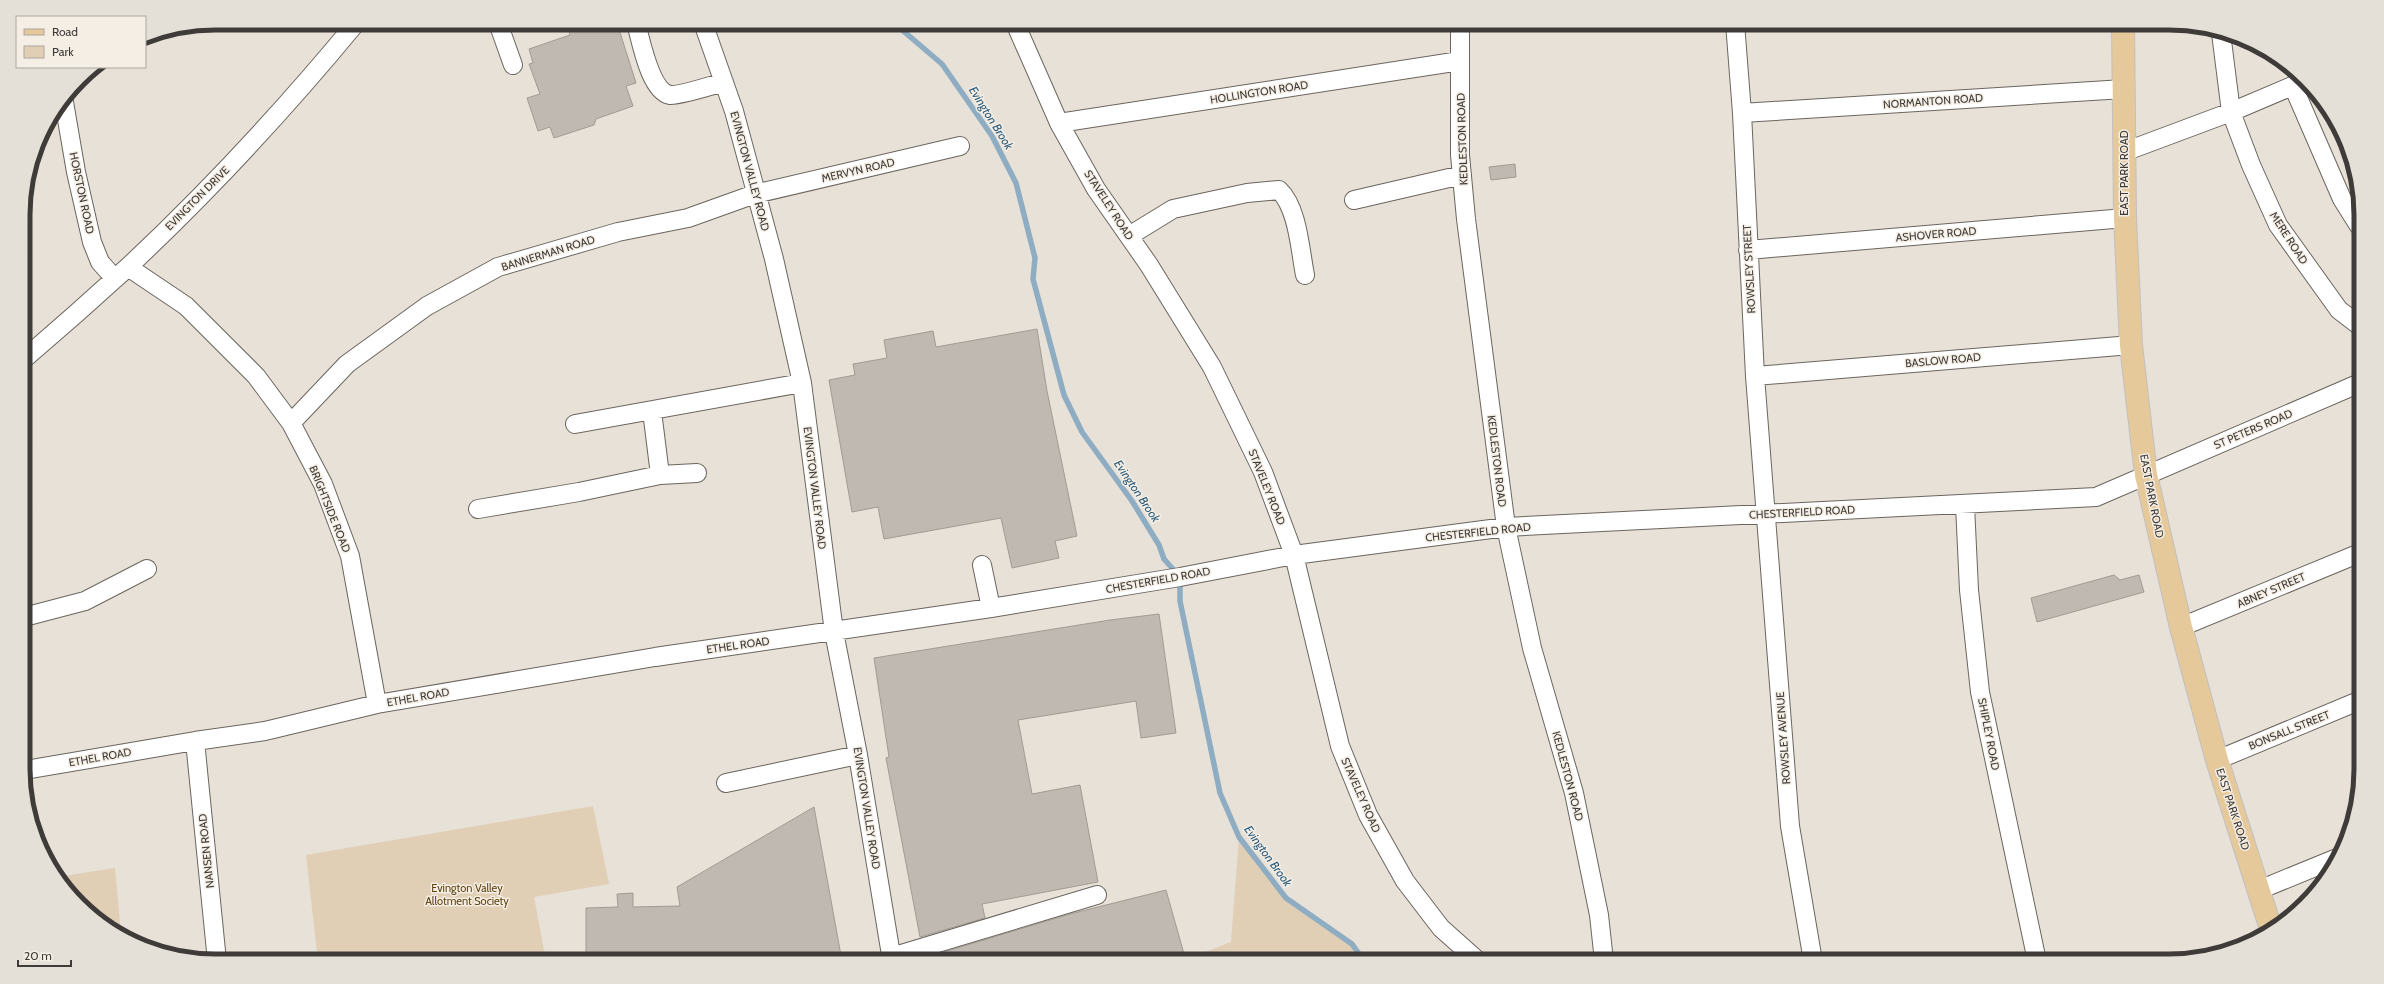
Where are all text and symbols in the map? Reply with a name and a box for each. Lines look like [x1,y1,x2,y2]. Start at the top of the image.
legend [16,16,146,68]
text: Road [52,24,78,39]
text: Park [52,44,74,59]
street label: HOLLINGTON ROAD [1209,77,1309,107]
water label: Evington Brook [966,83,1017,153]
street label: NORMANTON ROAD [1882,91,1984,111]
street label: KEDLESTON ROAD [1453,93,1471,185]
street label: EVINGTON VALLEY ROAD [727,110,773,232]
street label: EAST PARK ROAD [2117,130,2131,216]
street label: HORSTON ROAD [66,151,98,235]
street label: MERVYN ROAD [820,155,896,185]
street label: EVINGTON DRIVE [162,163,232,233]
street label: STAVELEY ROAD [1081,167,1137,243]
street label: MERE ROAD [2267,209,2311,267]
street label: ASHOVER ROAD [1895,223,1977,245]
street label: ROWSLEY STREET [1740,224,1758,314]
street label: BANNERMAN ROAD [499,232,597,274]
street label: BASLOW ROAD [1905,350,1981,370]
street label: ST PETERS ROAD [2211,406,2295,452]
street label: KEDLESTON ROAD [1484,414,1510,508]
street label: EVINGTON VALLEY ROAD [801,426,829,550]
street label: STAVELEY ROAD [1245,447,1289,527]
street label: EAST PARK ROAD [2137,453,2167,539]
water label: Evington Brook [1111,457,1164,525]
street label: BRIGHTSIDE ROAD [306,463,354,555]
street label: CHESTERFIELD ROAD [1749,502,1855,522]
street label: CHESTERFIELD ROAD [1425,519,1531,545]
street label: CHESTERFIELD ROAD [1105,564,1211,596]
street label: ABNEY STREET [2235,569,2307,611]
street label: ETHEL ROAD [706,634,770,656]
street label: ETHEL ROAD [385,685,451,709]
street label: ROWSLEY AVENUE [1773,691,1793,785]
street label: SHIPLEY ROAD [1975,697,2003,771]
street label: BONSALL STREET [2246,707,2332,753]
street label: KEDLESTON ROAD [1549,730,1587,822]
street label: ETHEL ROAD [67,745,133,769]
street label: EVINGTON VALLEY ROAD [850,746,884,870]
street label: STAVELEY ROAD [1338,755,1384,835]
street label: EAST PARK ROAD [2213,766,2253,852]
street label: NANSEN ROAD [195,813,217,889]
water label: Evington Brook [1241,822,1296,890]
park label: Evington Valley Allotment Society [425,881,509,908]
scale bar [18,942,71,968]
text: 20 m [24,948,52,963]

